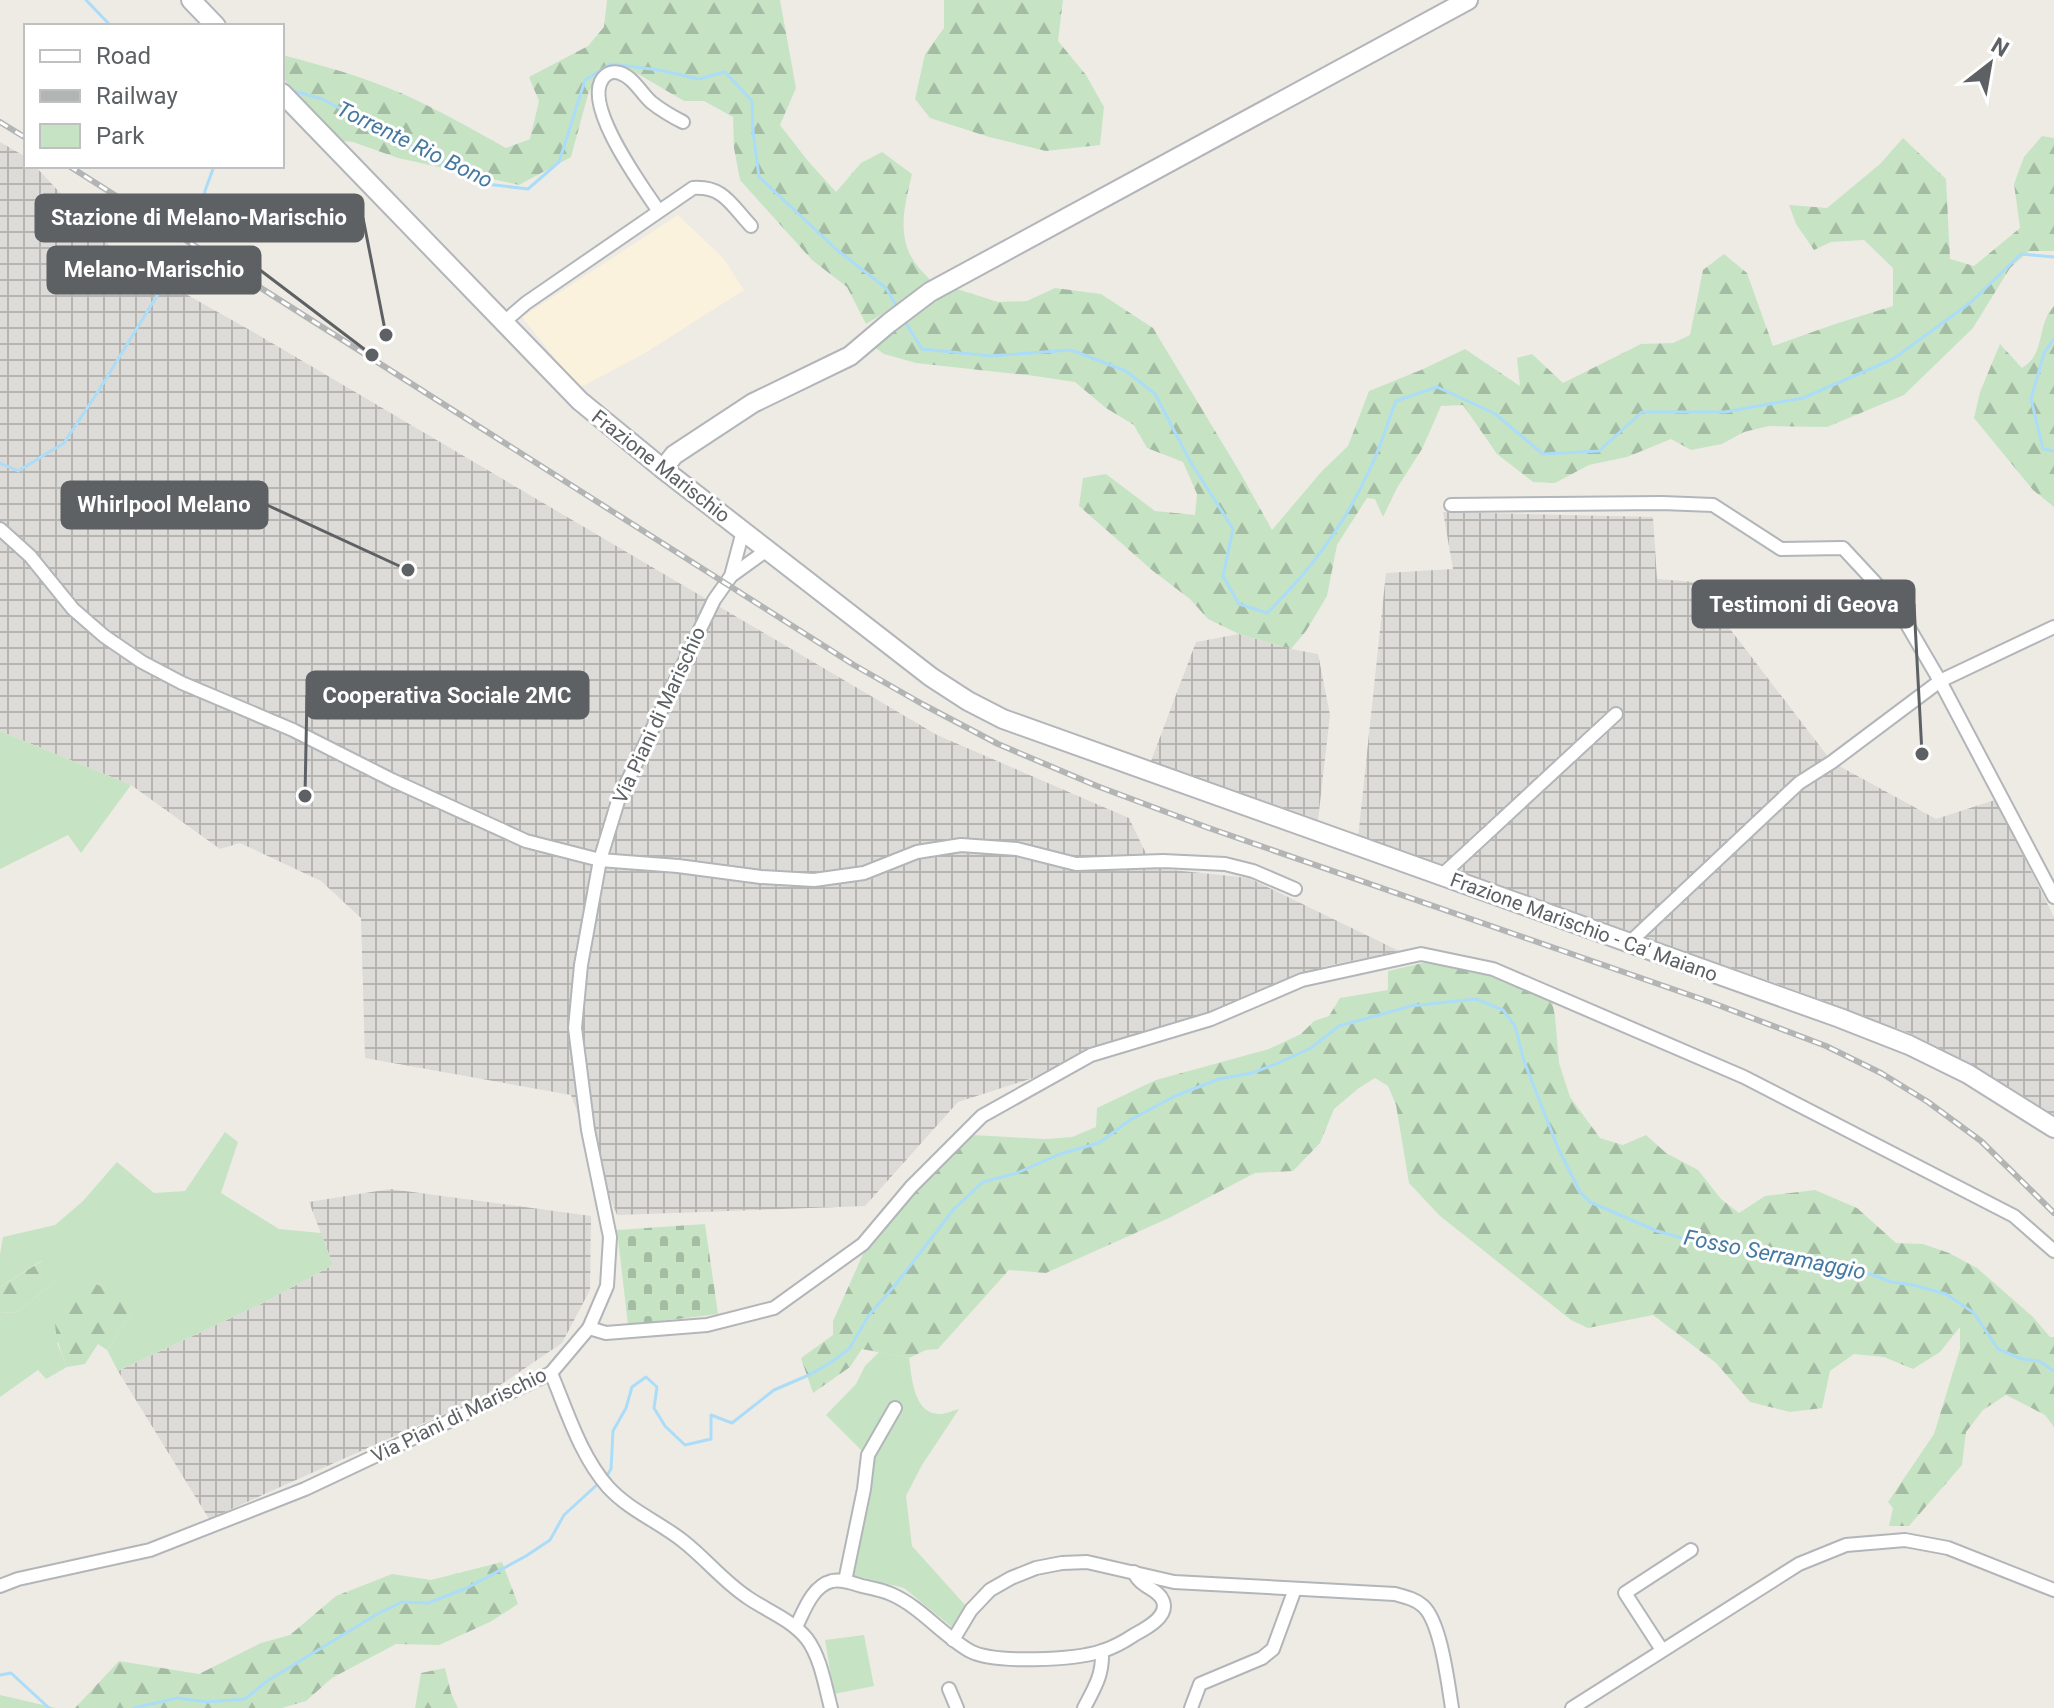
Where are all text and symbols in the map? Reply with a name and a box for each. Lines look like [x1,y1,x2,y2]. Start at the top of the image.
legend [24,24,284,168]
north arrow [1950,24,2030,104]
text: N [1987,33,2013,62]
text: Road [96,42,151,70]
text: Railway [96,82,178,110]
water label: Torrente Rio Bono [333,96,497,193]
text: Park [96,122,145,150]
callout: Stazione di Melano-Marischio [36,195,363,241]
text: Stazione di Melano-Marischio [51,205,347,230]
callout: Melano-Marischio [48,247,260,293]
text: Melano-Marischio [64,257,244,282]
street label: Frazione Marischio [587,405,735,527]
callout: Whirlpool Melano [62,482,267,528]
text: Whirlpool Melano [77,492,251,517]
callout: Testimoni di Geova [1693,581,1914,627]
text: Testimoni di Geova [1709,592,1899,617]
street label: Via Piani di Marischio [608,623,710,807]
callout: Cooperativa Sociale 2MC [307,672,588,718]
text: Cooperativa Sociale 2MC [323,683,571,708]
street label: Frazione Marischio - Ca' Maiano [1447,867,1721,987]
water label: Fosso Serramaggio [1682,1225,1868,1284]
street label: Via Piani di Marischio [368,1362,550,1468]

